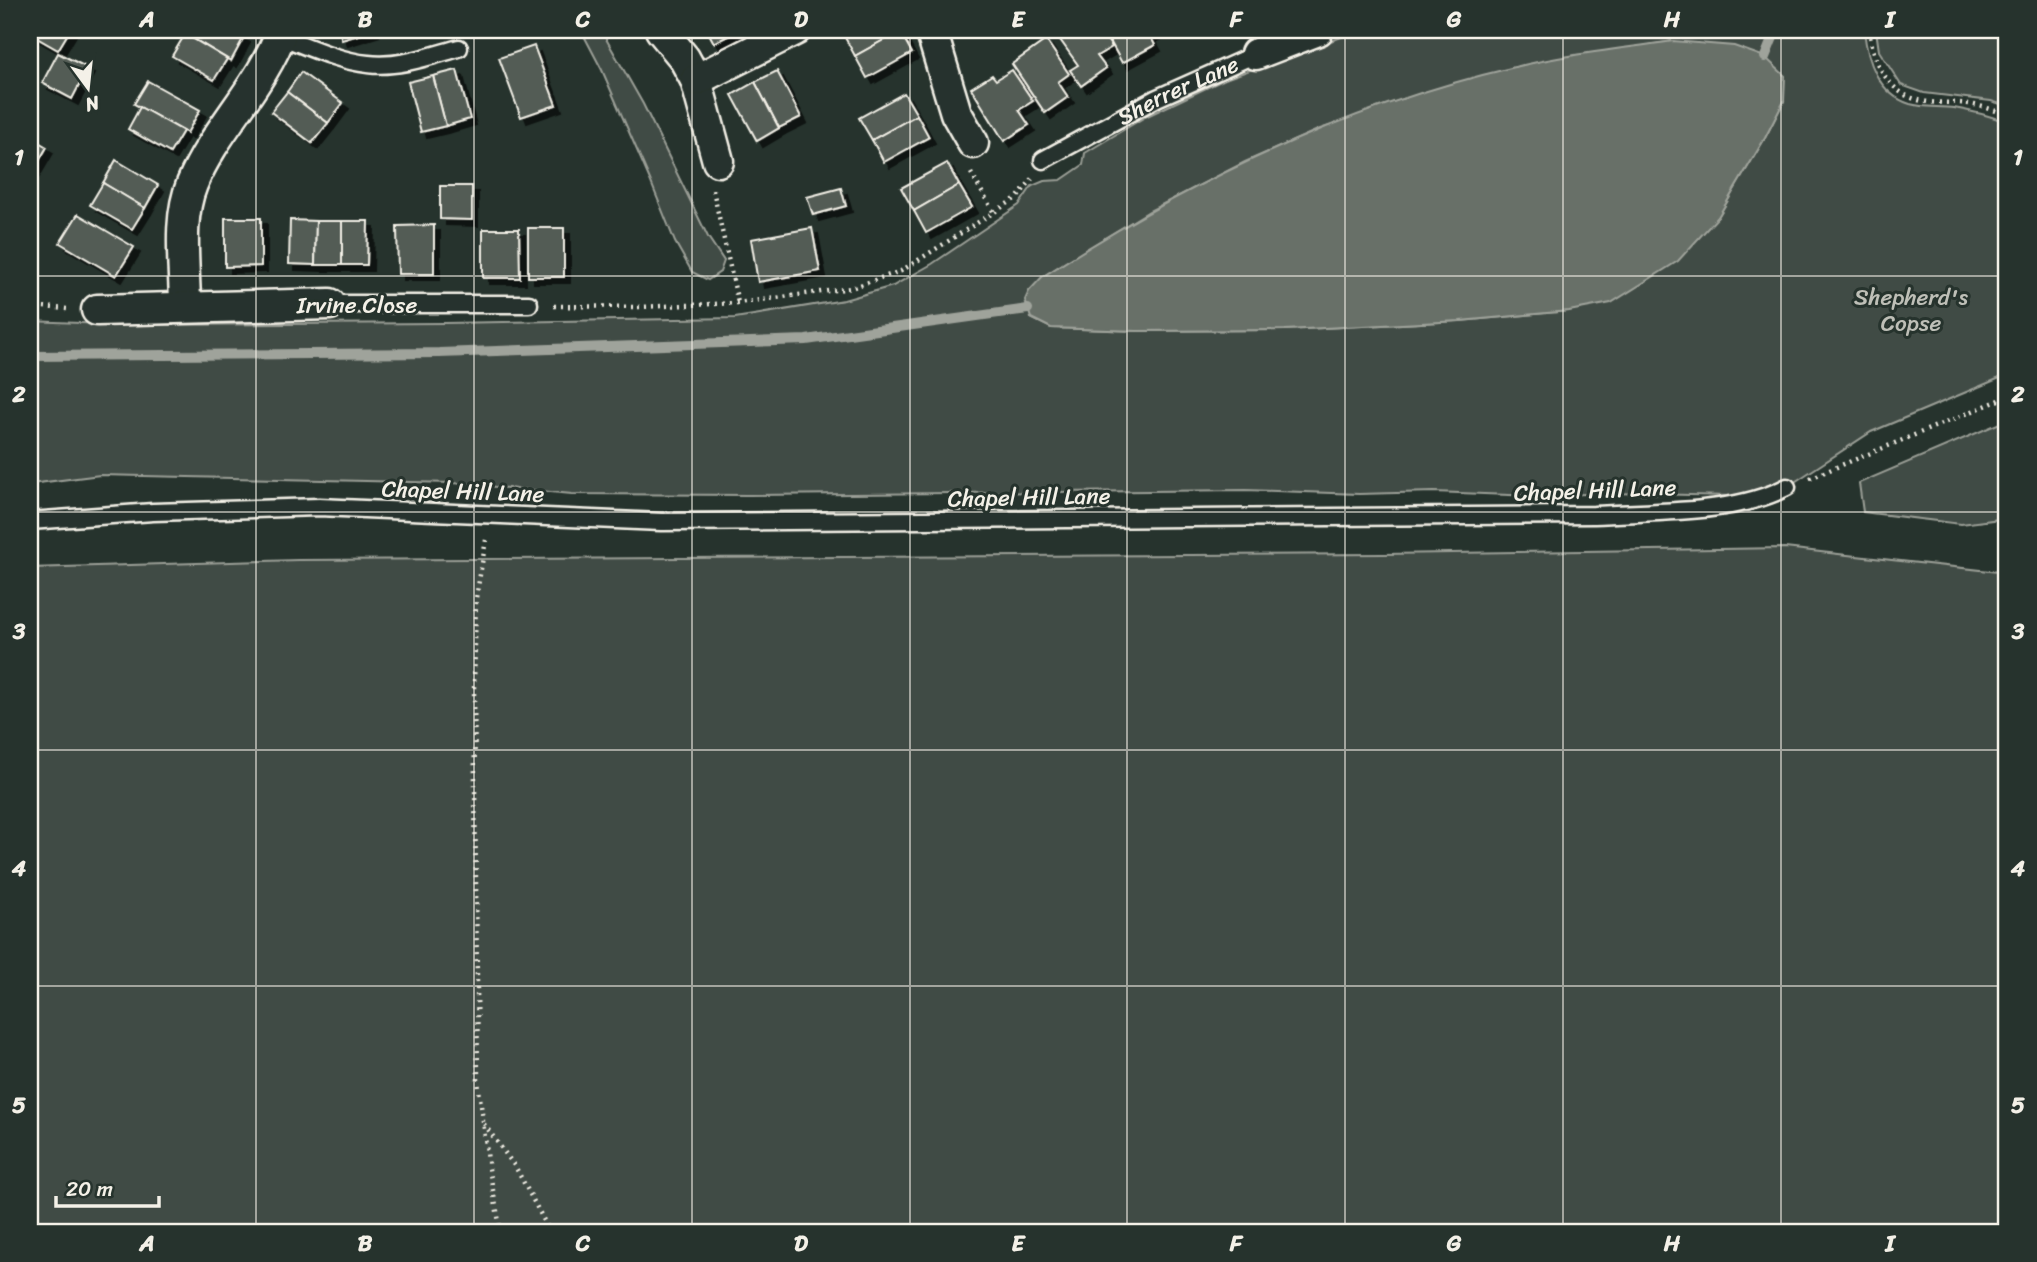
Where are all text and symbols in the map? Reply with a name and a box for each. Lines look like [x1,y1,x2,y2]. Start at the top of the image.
text: A [138,0,155,40]
text: B [358,0,373,40]
text: C [575,0,591,40]
text: D [794,0,809,40]
text: E [1012,0,1027,40]
text: F [1229,0,1244,40]
text: G [1446,0,1462,40]
text: H [1663,0,1681,40]
text: I [1884,0,1896,40]
street label: Sherrer Lane [1109,44,1246,137]
north arrow [52,52,122,122]
text: N [81,86,104,122]
text: 1 [14,137,24,178]
text: 1 [2013,137,2023,178]
park label: Shepherd's Copse [1854,277,1969,344]
street label: Irvine Close [296,285,417,326]
text: 2 [11,374,26,415]
text: 2 [2010,374,2025,415]
street label: Chapel Hill Lane [1513,467,1677,514]
street label: Chapel Hill Lane [381,468,545,515]
street label: Chapel Hill Lane [947,476,1111,519]
text: 3 [12,611,26,652]
text: 3 [2011,611,2025,652]
text: 4 [11,848,27,889]
text: 4 [2010,848,2026,889]
text: 5 [12,1085,26,1126]
text: 5 [2011,1085,2025,1126]
scale bar [56,1164,159,1208]
text: 20 m [66,1170,113,1208]
text: A [138,1223,155,1262]
text: B [358,1223,373,1262]
text: C [575,1223,591,1262]
text: D [794,1223,809,1262]
text: E [1012,1223,1027,1262]
text: F [1229,1223,1244,1262]
text: G [1446,1223,1462,1262]
text: H [1663,1223,1681,1262]
text: I [1884,1223,1896,1262]

